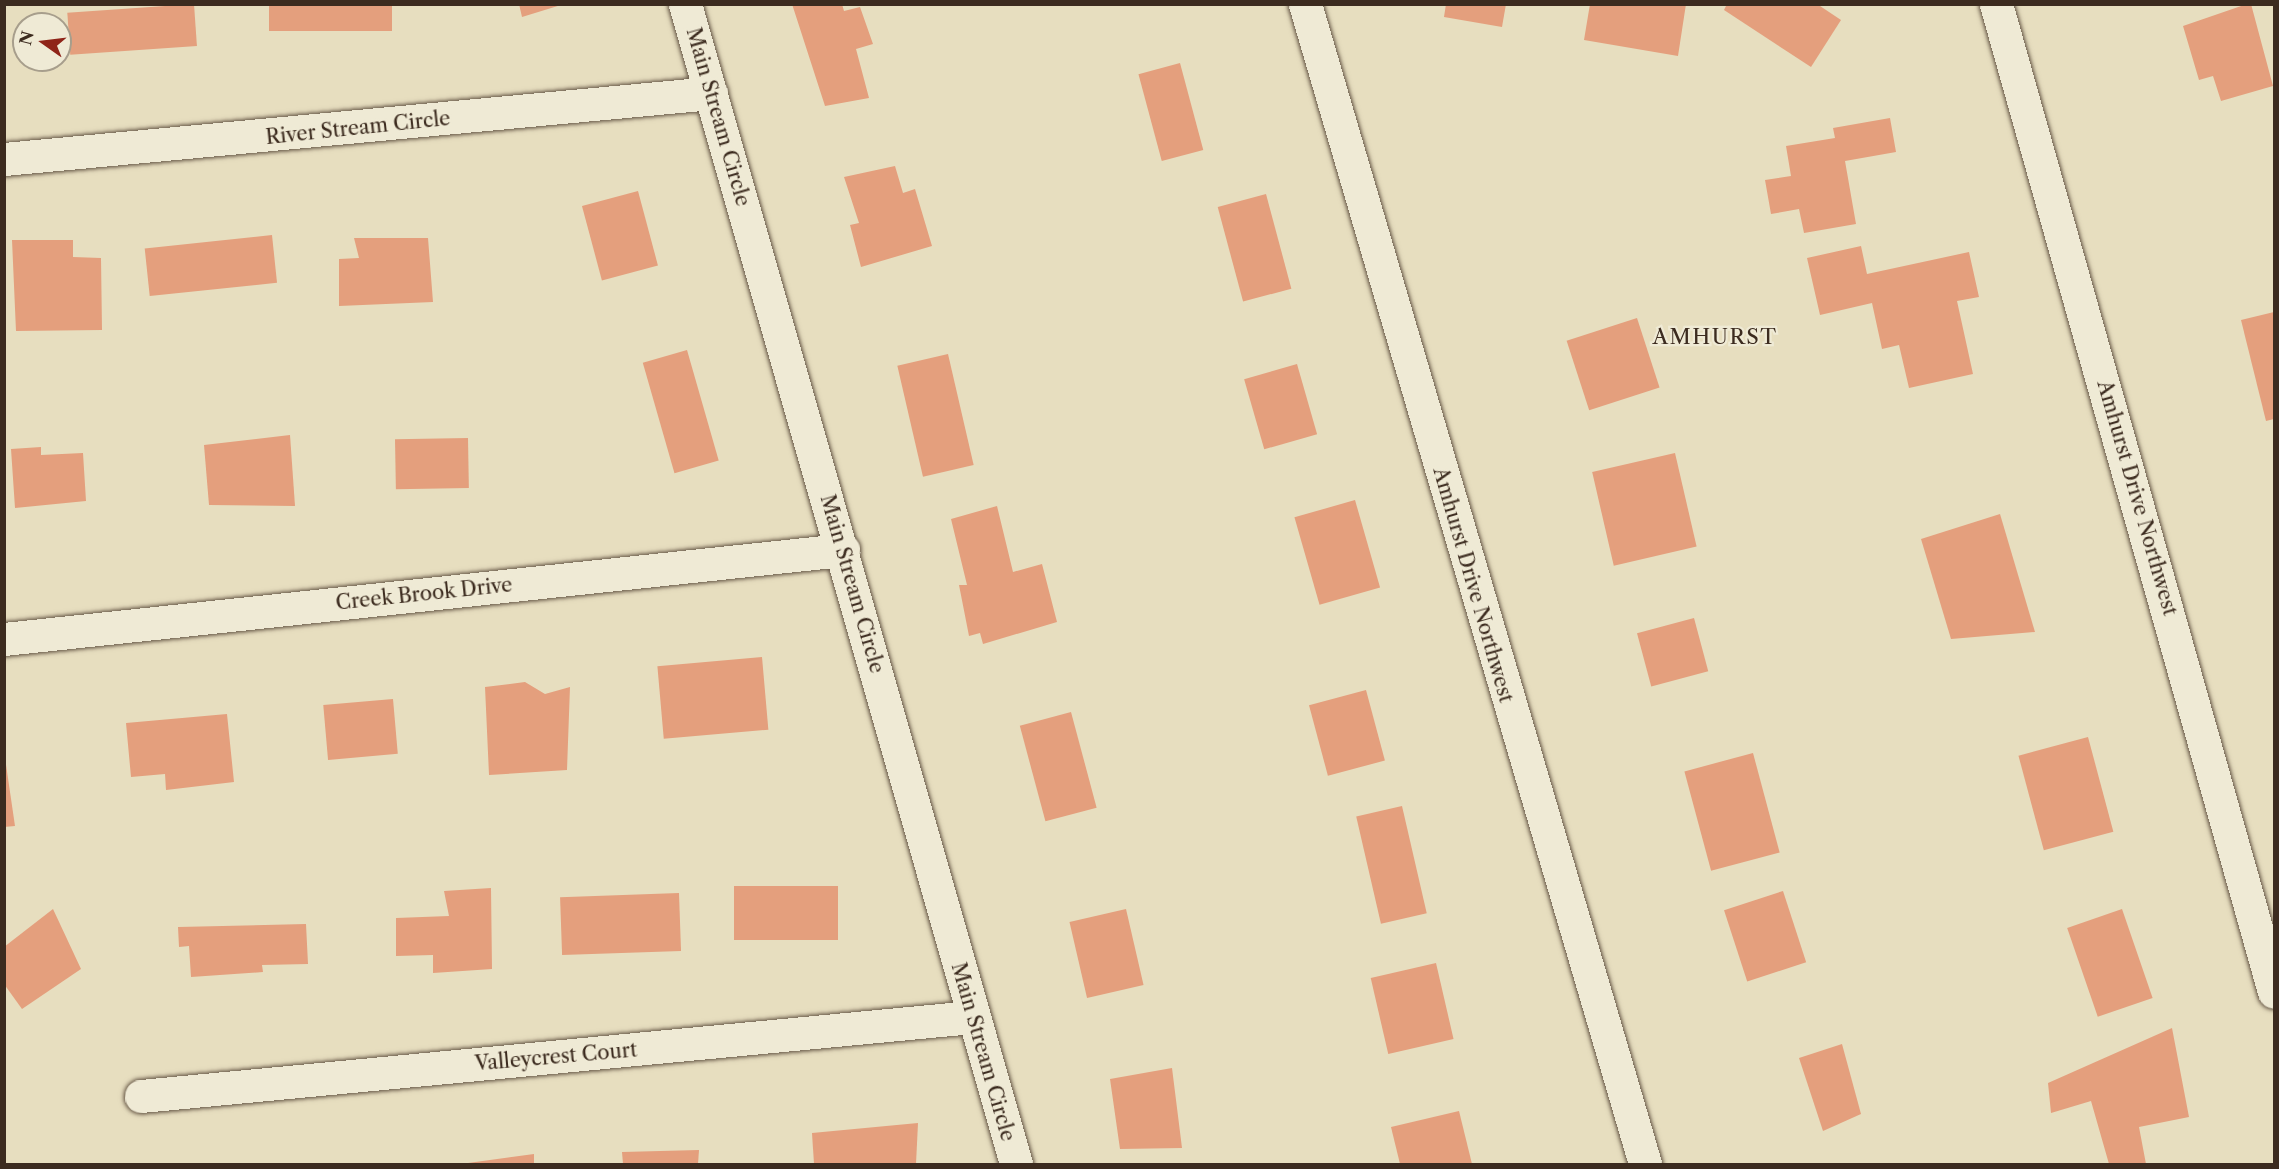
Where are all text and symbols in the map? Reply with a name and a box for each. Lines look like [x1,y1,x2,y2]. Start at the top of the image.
north arrow [12,12,72,72]
street label: Main Stream Circle [681,25,755,209]
text: N [15,29,38,47]
street label: River Stream Circle [264,106,452,150]
district label: AMHURST [1652,324,1778,350]
street label: Amhurst Drive Northwest [2092,378,2182,618]
street label: Amhurst Drive Northwest [1428,465,1518,705]
street label: Main Stream Circle [815,492,889,676]
street label: Creek Brook Drive [334,573,514,615]
street label: Main Stream Circle [946,960,1020,1144]
street label: Valleycrest Court [474,1038,638,1076]

